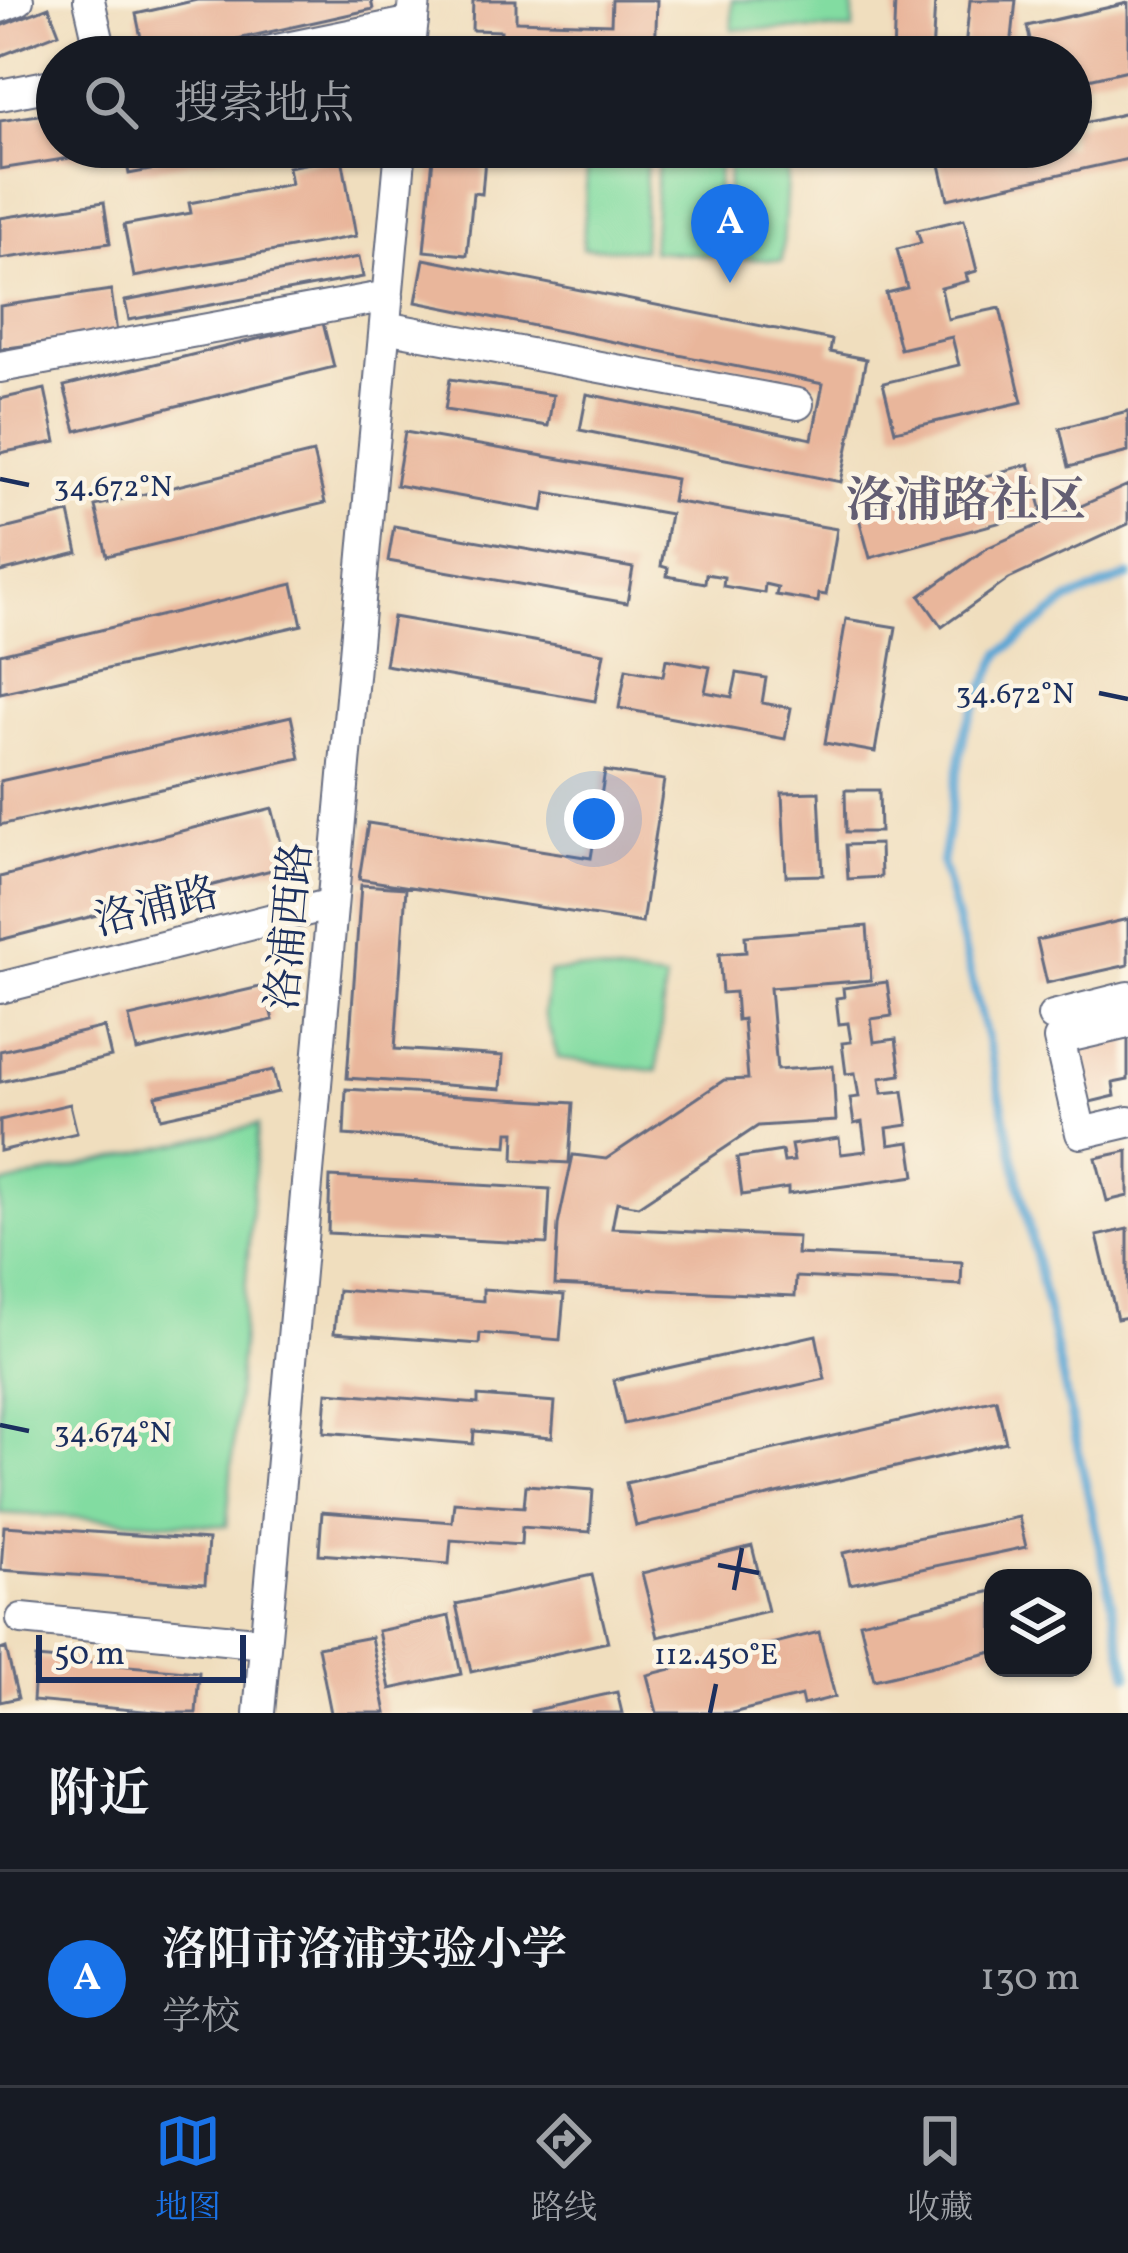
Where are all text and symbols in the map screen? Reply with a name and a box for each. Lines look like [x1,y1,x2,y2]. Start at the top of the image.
search box [36,36,1092,168]
icon: search [78,69,144,135]
text: 搜索地点 [174,75,354,138]
pin: A [691,184,769,283]
text: 34.672°N [54,467,172,509]
district label: 洛浦路社区 [846,470,1086,537]
text: 34.672°N [956,674,1074,716]
your location [564,789,624,849]
street label: 洛浦西路 [256,840,329,1013]
street label: 洛浦路 [89,865,225,953]
text: 34.674°N [54,1413,172,1455]
map controls [984,1569,1092,1677]
button: layers [984,1569,1092,1677]
scale bar [36,1629,246,1682]
text: 50 m [54,1633,125,1679]
text: 112.450°E [654,1635,778,1677]
text: 附近 [48,1761,150,1832]
text: 洛阳市洛浦实验小学 [162,1921,567,1984]
text: A [73,1952,101,2006]
text: 130 m [980,1952,1080,2006]
text: 学校 [162,1992,240,2046]
tab: 地图 [155,2108,221,2233]
tab: 路线 [531,2108,597,2233]
tab: 收藏 [907,2108,973,2233]

